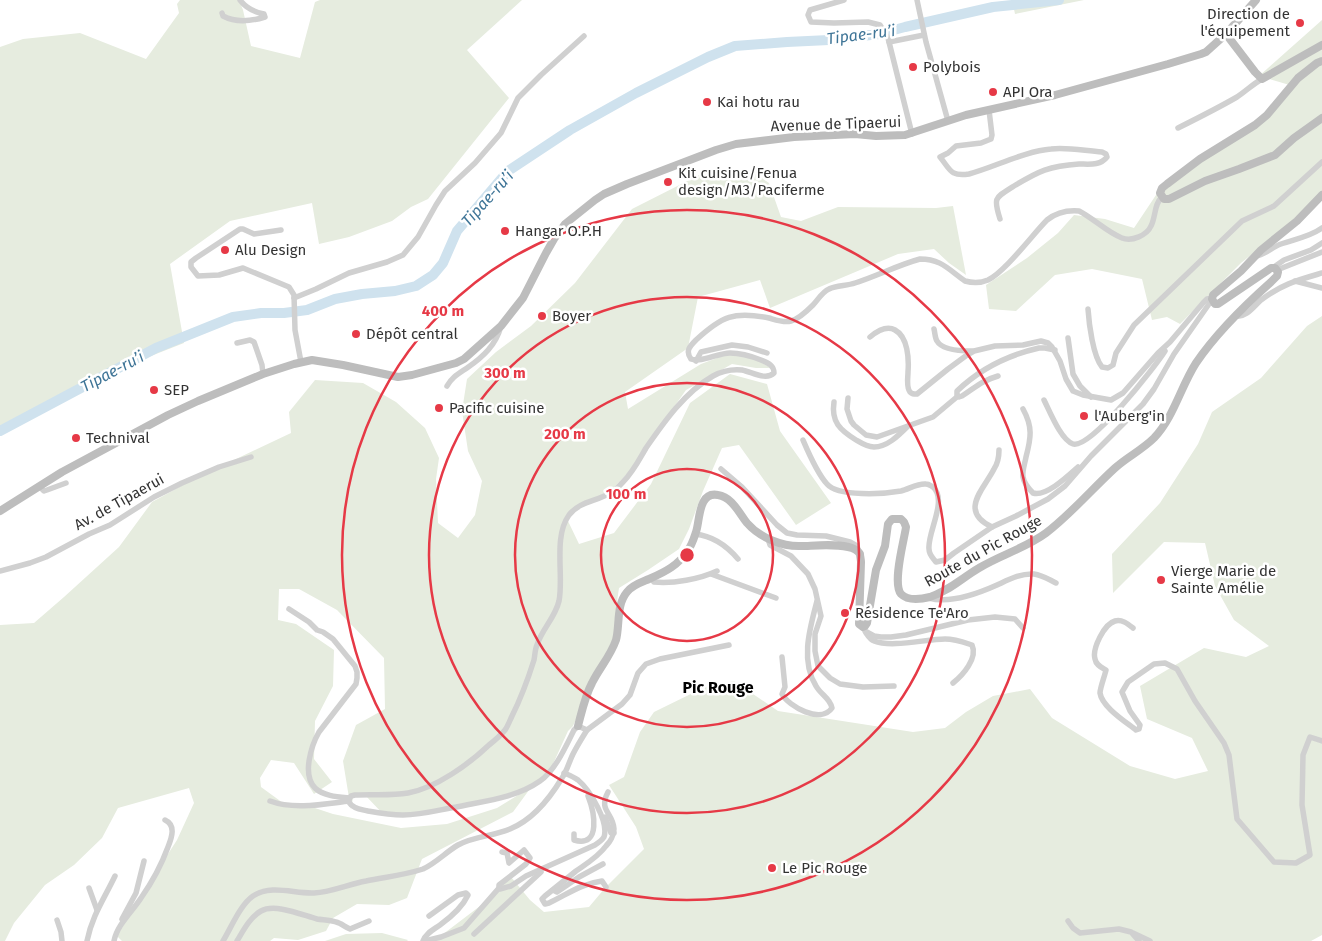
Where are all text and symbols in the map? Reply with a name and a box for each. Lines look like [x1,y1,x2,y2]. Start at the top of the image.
place label: Direction de l'équipement [1200,5,1291,40]
marker: Direction de l'équipement [1294,17,1306,29]
water label: Tipae-ru’i [826,21,897,48]
place label: Polybois [923,58,981,76]
marker: Polybois [907,61,919,73]
place label: API Ora [1003,83,1053,101]
marker: API Ora [987,86,999,98]
place label: Kai hotu rau [717,93,800,111]
marker: Kai hotu rau [701,96,713,108]
street label: Avenue de Tipaerui [770,113,902,135]
place label: Kit cuisine/Fenua design/M3/Paciferme [678,164,825,199]
water label: Tipae-ru’i [457,166,518,230]
marker: Kit cuisine/Fenua design/M3/Paciferme [662,176,674,188]
place label: Hangar O.P.H [515,222,602,240]
marker: Hangar O.P.H [499,225,511,237]
place label: Alu Design [235,241,306,259]
marker: Alu Design [219,244,231,256]
text: 400 m [422,302,464,320]
place label: Boyer [552,307,591,325]
marker: Boyer [536,310,548,322]
place label: Dépôt central [366,325,458,343]
marker: Dépôt central [350,328,362,340]
water label: Tipae-ru’i [77,347,148,396]
text: 300 m [483,364,526,382]
place label: SEP [164,381,189,399]
marker: SEP [148,384,160,396]
place label: Pacific cuisine [449,399,544,417]
marker: Pacific cuisine [433,402,445,414]
place label: l'Auberg'in [1094,407,1165,425]
marker: l'Auberg'in [1078,410,1090,422]
text: 200 m [544,425,586,443]
place label: Technival [86,429,150,447]
marker: Technival [70,432,82,444]
street label: Av. de Tipaerui [71,470,167,534]
text: 100 m [606,485,646,503]
street label: Route du Pic Rouge [921,511,1045,591]
centre of rings [678,546,696,564]
place label: Vierge Marie de Sainte Amélie [1171,562,1276,597]
marker: Vierge Marie de Sainte Amélie [1155,574,1167,586]
place label: Résidence Te'Aro [855,604,969,622]
marker: Résidence Te'Aro [839,607,851,619]
district label: Pic Rouge [683,678,754,697]
place label: Le Pic Rouge [782,859,867,877]
marker: Le Pic Rouge [766,862,778,874]

